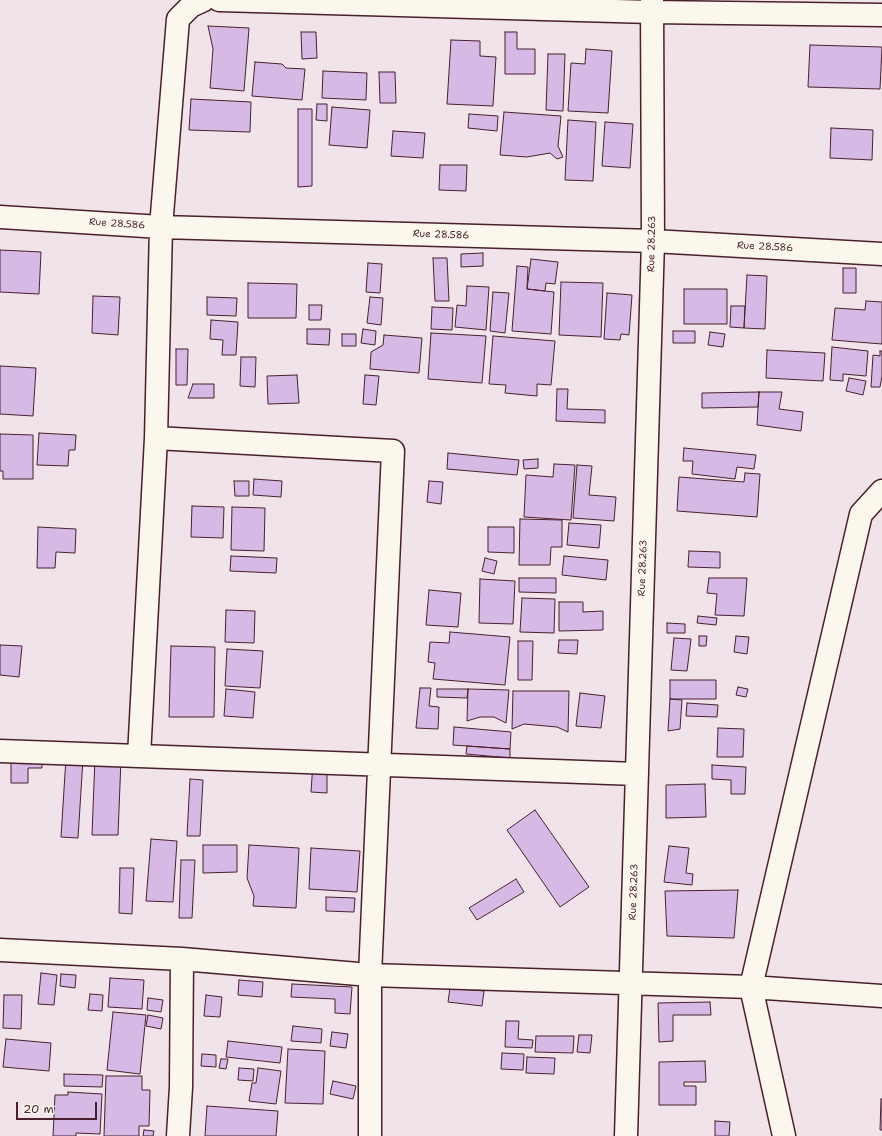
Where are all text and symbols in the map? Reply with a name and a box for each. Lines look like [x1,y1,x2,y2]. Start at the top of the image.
street label: Rue 28.586 [88,216,146,232]
street label: Rue 28.263 [646,216,658,272]
street label: Rue 28.586 [413,228,469,242]
street label: Rue 28.586 [736,240,794,254]
street label: Rue 28.263 [636,539,650,597]
street label: Rue 28.263 [627,863,641,921]
scale bar [18,1094,99,1120]
text: 20 m [23,1101,54,1117]

